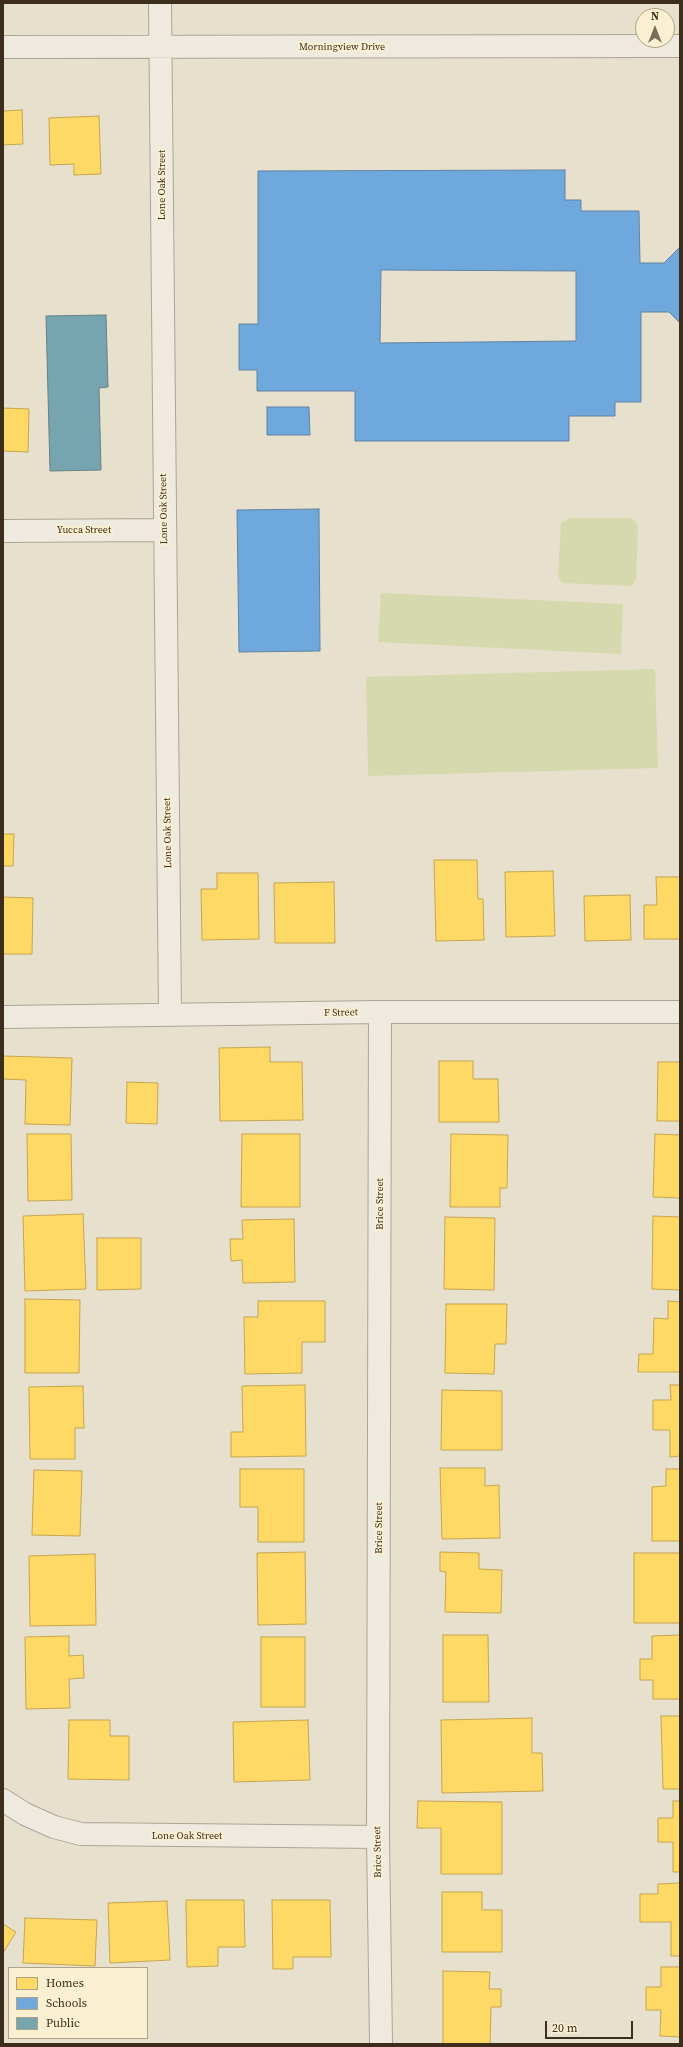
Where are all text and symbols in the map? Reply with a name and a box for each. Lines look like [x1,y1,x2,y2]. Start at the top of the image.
north arrow [635,8,675,48]
text: N [651,9,659,24]
street label: Morningview Drive [299,41,385,53]
street label: Lone Oak Street [156,150,168,220]
street label: Lone Oak Street [157,474,171,544]
street label: Yucca Street [57,524,111,536]
street label: Lone Oak Street [161,798,175,868]
street label: F Street [324,1007,358,1019]
street label: Brice Street [374,1178,386,1230]
street label: Brice Street [373,1502,385,1554]
street label: Brice Street [372,1826,384,1878]
street label: Lone Oak Street [152,1830,222,1842]
legend [8,1967,148,2039]
text: Homes [46,1975,84,1991]
text: Schools [46,1995,87,2011]
scale bar [547,2013,635,2039]
text: Public [46,2015,80,2031]
text: 20 m [552,2020,578,2036]

